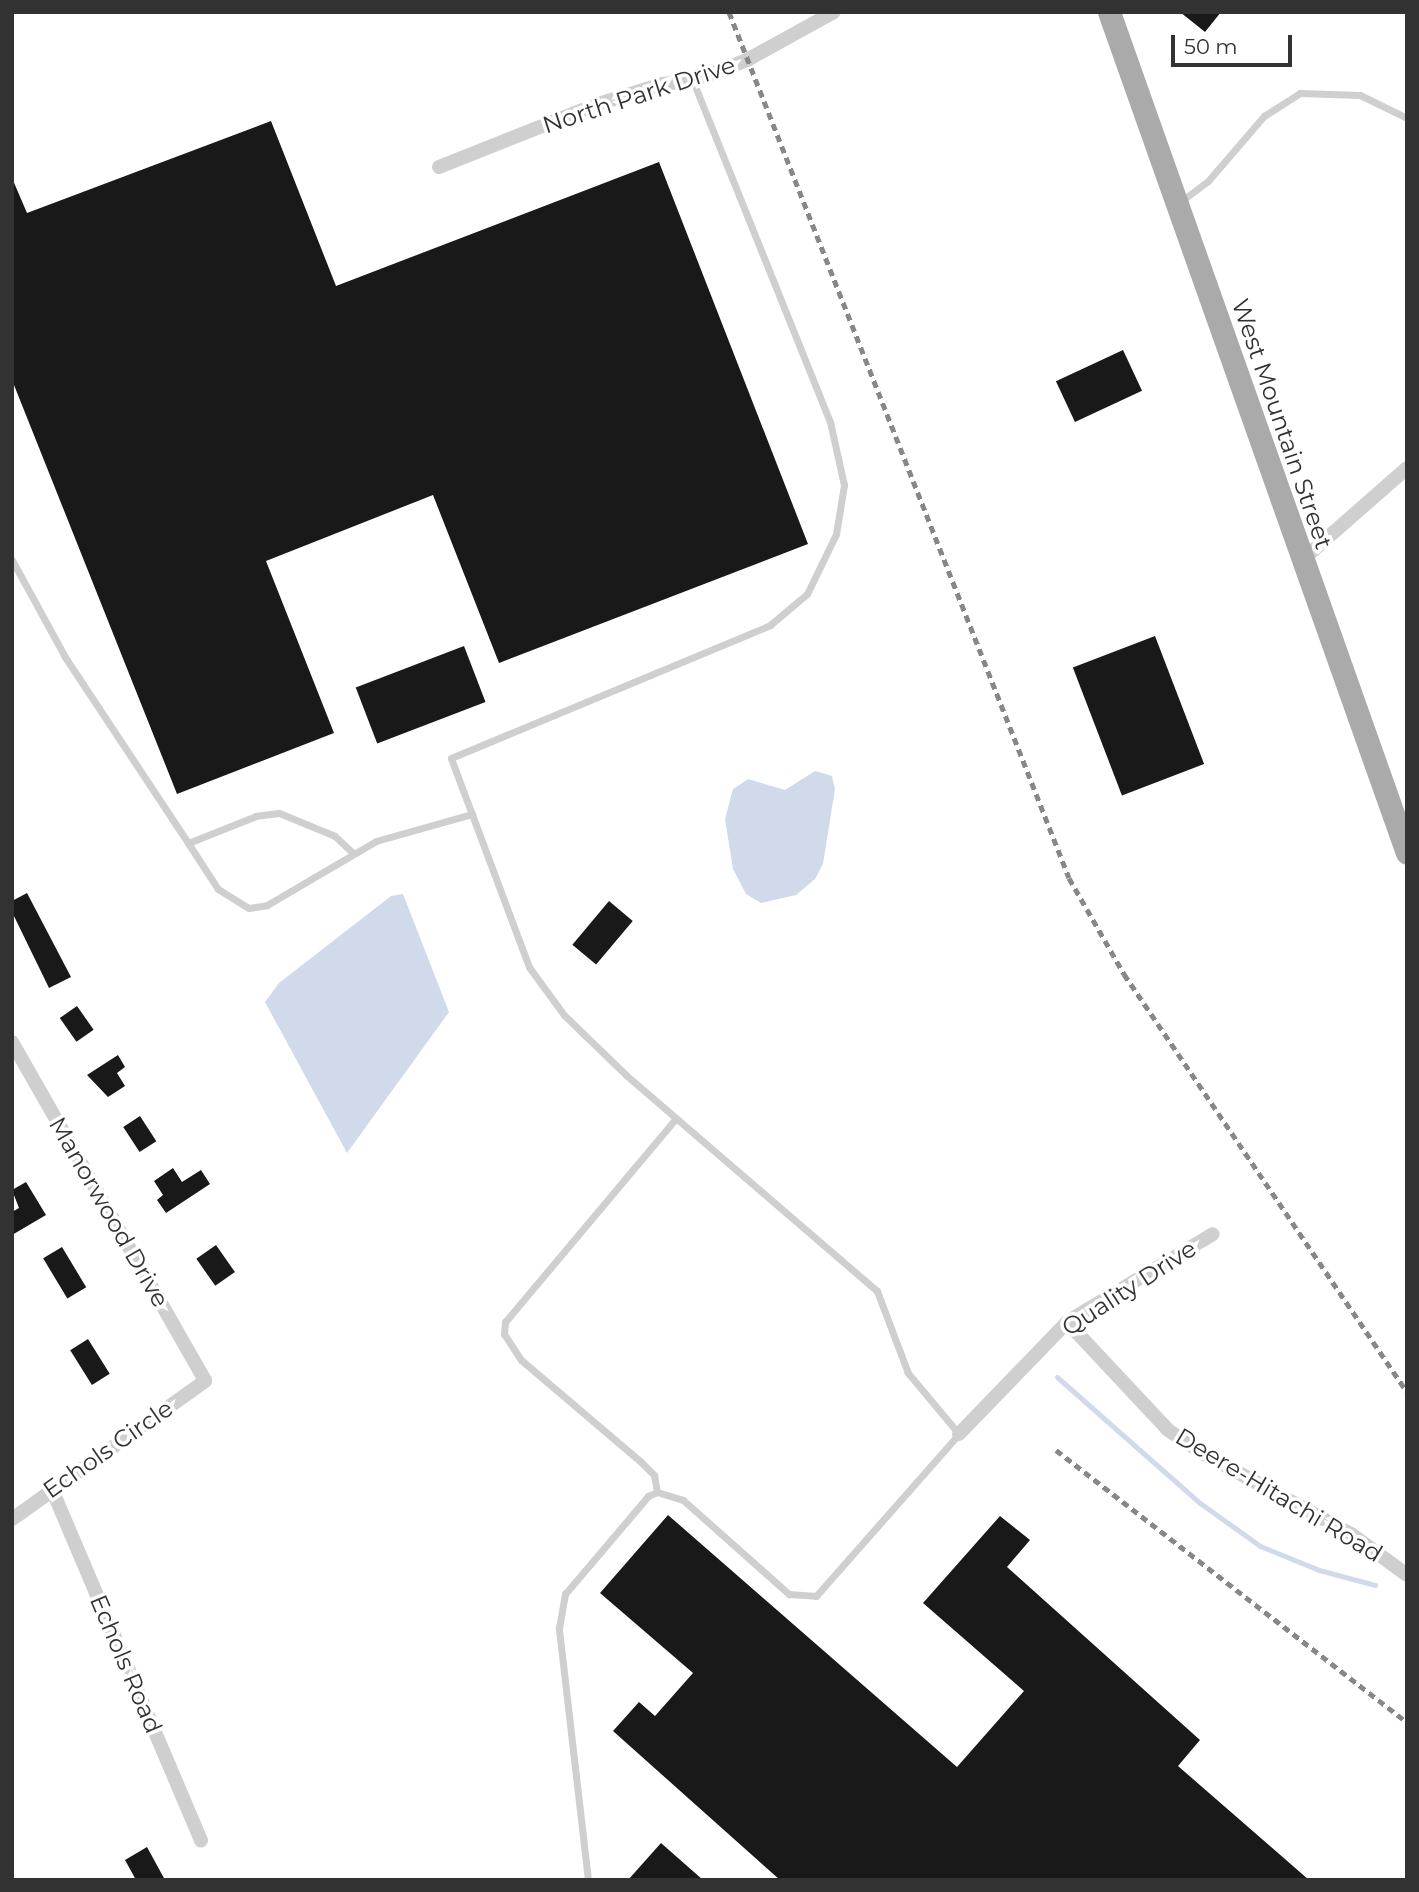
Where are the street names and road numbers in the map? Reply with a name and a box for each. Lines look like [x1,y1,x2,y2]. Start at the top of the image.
street label: North Park Drive [539,50,739,140]
street label: West Mountain Street [1226,295,1338,553]
street label: Manorwood Drive [43,1112,175,1312]
street label: Quality Drive [1057,1234,1201,1342]
street label: Echols Circle [37,1394,179,1504]
street label: Deere-Hitachi Road [1170,1422,1388,1568]
street label: Echols Road [84,1590,168,1738]

